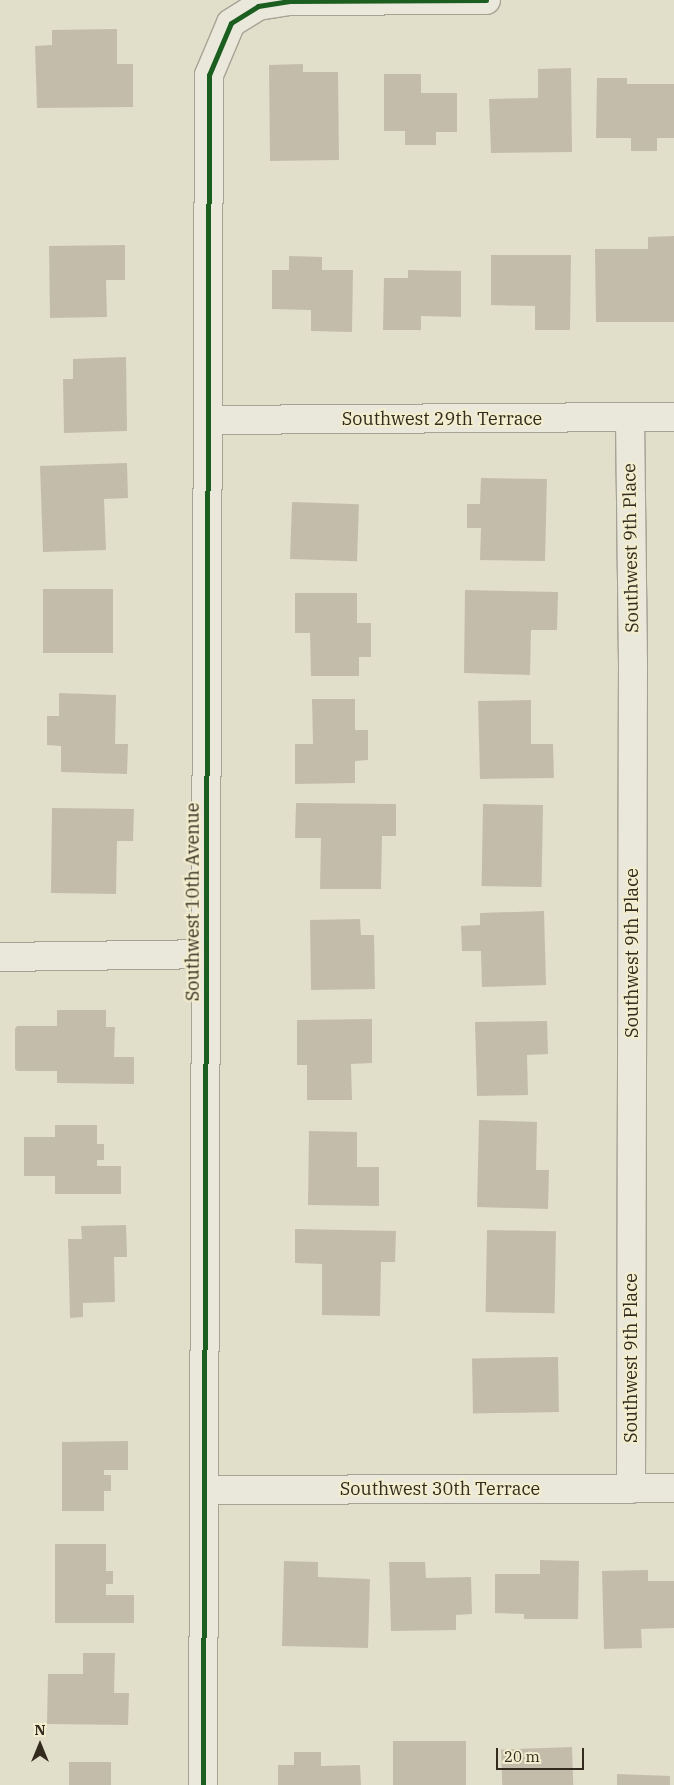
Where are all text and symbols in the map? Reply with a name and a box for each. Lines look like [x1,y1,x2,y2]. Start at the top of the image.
street label: Southwest 29th Terrace [342,408,542,430]
street label: Southwest 9th Place [619,463,643,633]
street label: Southwest 10th Avenue [182,803,204,1001]
street label: Southwest 9th Place [621,868,643,1038]
street label: Southwest 9th Place [620,1273,642,1443]
street label: Southwest 30th Terrace [340,1478,540,1500]
north arrow [15,1720,65,1770]
text: N [34,1721,46,1739]
scale bar [499,1738,586,1770]
text: 20 m [504,1747,540,1766]

